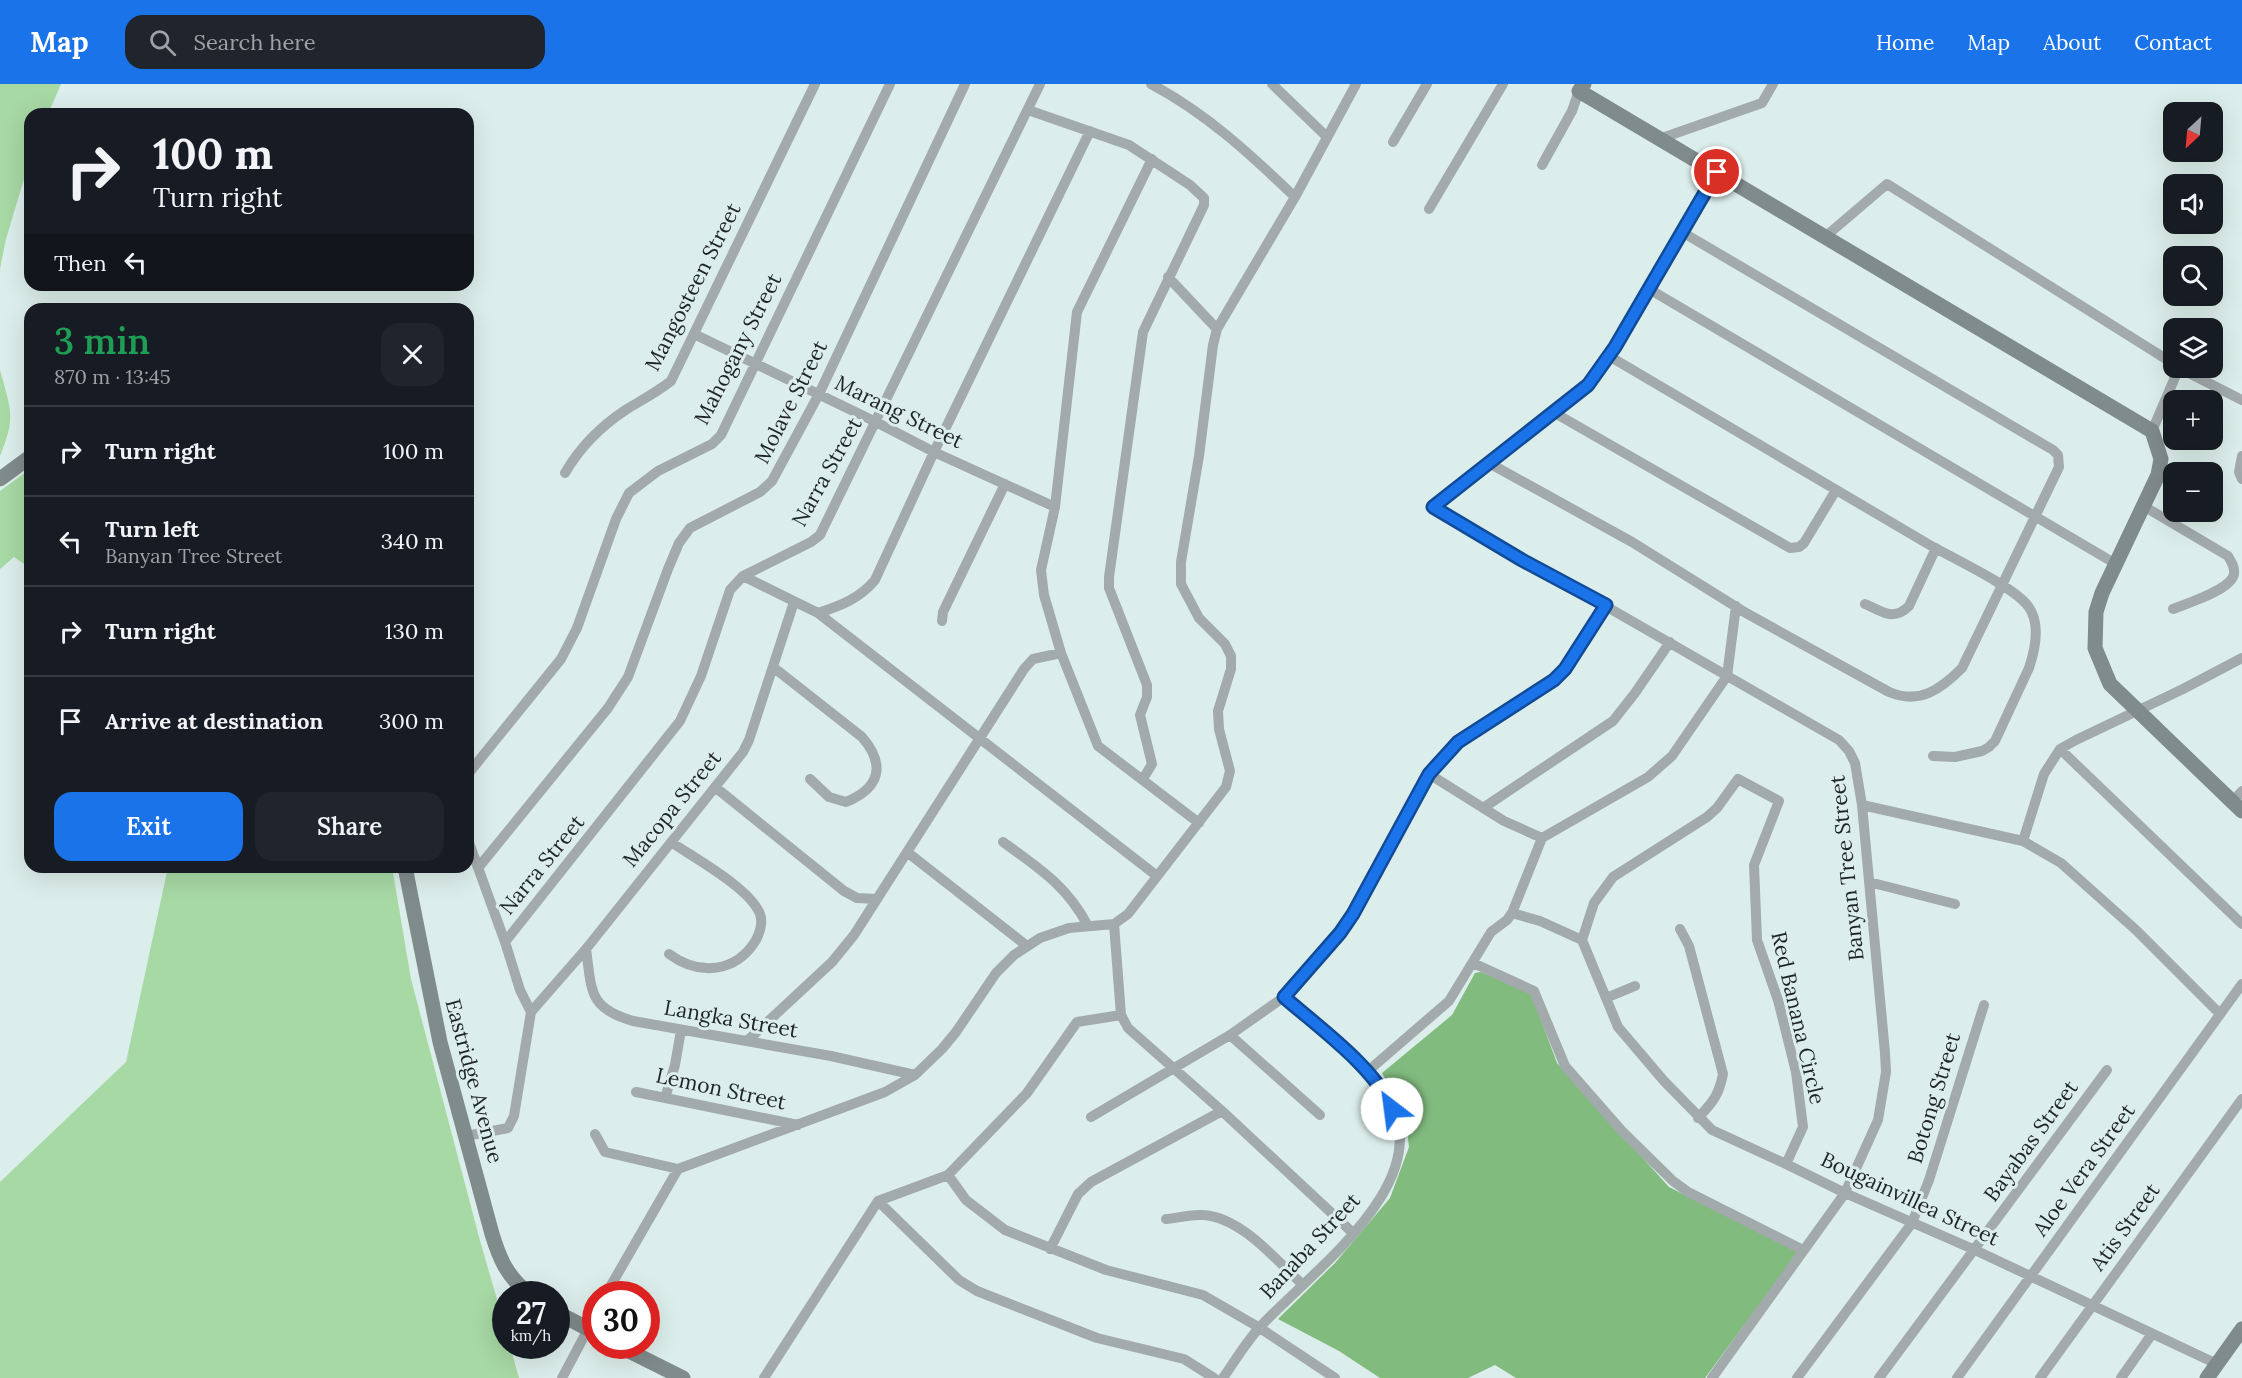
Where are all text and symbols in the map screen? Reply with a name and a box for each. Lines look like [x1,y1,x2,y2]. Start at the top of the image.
search box [125,15,545,69]
text: Map [30,24,89,60]
icon: search [146,26,179,59]
text: Search here [194,28,316,56]
text: Home [1876,29,1934,56]
text: Map [1967,29,2010,56]
text: About [2043,29,2101,56]
text: Contact [2134,29,2212,56]
north arrow [2163,102,2223,162]
map controls [2163,102,2223,522]
text: 100 m [153,127,273,181]
icon: right [54,132,132,210]
pin [1691,146,1742,197]
icon: arrive [1700,155,1733,188]
button: sound [2163,174,2223,234]
text: Turn right [153,180,282,214]
street label: Mangosteen Street [639,197,747,375]
icon: left [119,246,152,279]
button: search [2163,246,2223,306]
text: Then [54,249,107,277]
street label: Mahogany Street [688,268,788,429]
text: 3 min [54,318,150,364]
button: layers [2163,318,2223,378]
button: close [381,323,444,386]
street label: Molave Street [748,335,834,468]
text: 870 m · 13:45 [54,364,171,389]
street label: Marang Street [831,369,969,455]
button: + [2163,390,2223,450]
street label: Narra Street [786,412,868,531]
icon: right [54,435,87,468]
text: Turn right [105,437,216,465]
text: 100 m [383,437,444,465]
button: − [2163,462,2223,522]
text: Turn left [105,515,199,543]
icon: left [54,525,87,558]
text: 340 m [381,527,444,555]
text: Banyan Tree Street [105,543,283,568]
icon: right [54,615,87,648]
text: Turn right [105,617,216,645]
text: 130 m [385,617,444,645]
icon: arrive [54,705,87,738]
text: Arrive at destination [105,707,323,735]
text: 300 m [379,707,444,735]
street label: Macopa Street [616,744,727,872]
street label: Banyan Tree Street [1823,773,1870,962]
button: Exit [54,792,243,861]
button: Share [255,792,444,861]
street label: Narra Street [493,809,591,920]
street label: Red Banana Circle [1765,929,1832,1107]
street label: Langka Street [662,993,801,1044]
street label: Eastridge Avenue [440,996,509,1166]
street label: Botong Street [1901,1028,1966,1166]
street label: Lemon Street [654,1062,790,1116]
street label: Bayabas Street [1978,1074,2084,1207]
position arrow [1360,1077,1424,1141]
street label: Aloe Vera Street [2026,1097,2141,1242]
street label: Bougainvillea Street [1817,1145,2005,1252]
street label: Atis Street [2083,1177,2166,1277]
street label: Banaba Street [1254,1186,1366,1304]
speed limit sign: 30 [582,1281,660,1359]
text: 27 [516,1294,546,1332]
text: km/h [511,1326,551,1345]

